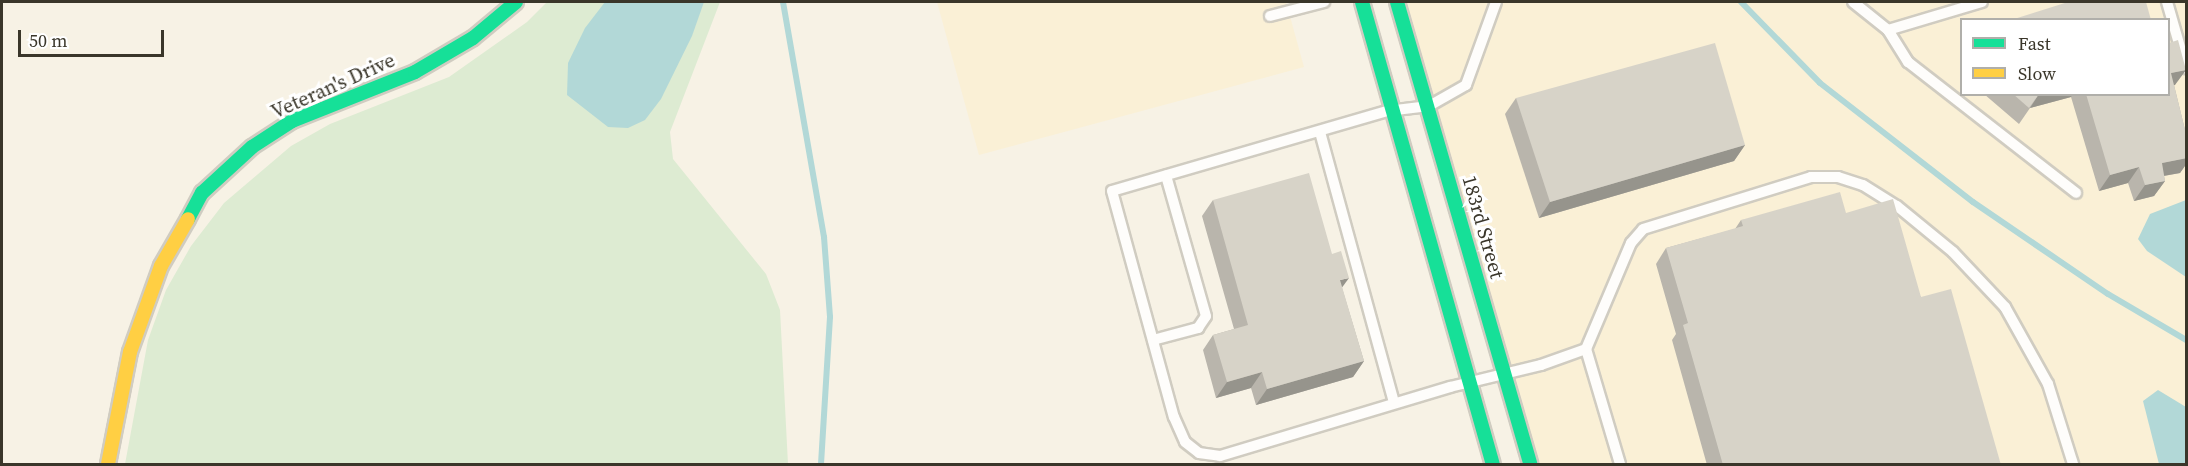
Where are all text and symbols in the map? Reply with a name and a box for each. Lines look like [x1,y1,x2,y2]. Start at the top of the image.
scale bar [21,18,166,56]
legend [1960,18,2170,96]
text: 50 m [29,28,67,53]
text: Fast [2018,31,2051,56]
street label: Veteran's Drive [267,48,399,124]
text: Slow [2018,61,2056,86]
street label: 183rd Street [1457,173,1509,281]

